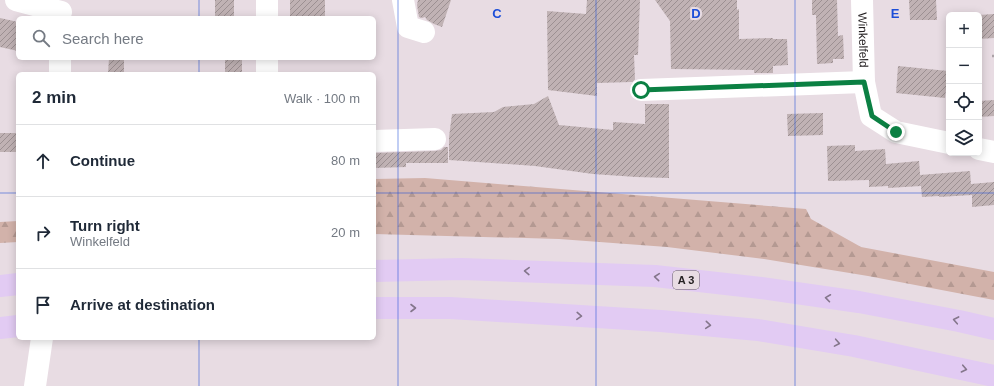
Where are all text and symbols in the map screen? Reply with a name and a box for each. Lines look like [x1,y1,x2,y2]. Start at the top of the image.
text: C [492,6,502,21]
text: D [691,6,701,21]
text: E [891,6,900,21]
street label: Winkelfeld [855,12,871,68]
map controls [946,12,982,156]
button: + [946,12,982,48]
search box [16,16,376,60]
icon: search [30,27,52,49]
text: Search here [62,30,144,47]
button: − [946,48,982,84]
route start [632,81,650,99]
button: locate [946,84,982,120]
text: 2 min [32,88,76,107]
text: Walk · 100 m [284,91,360,106]
button: layers [946,120,982,156]
route end [887,123,905,141]
icon: ahead [32,150,54,172]
text: Continue [70,152,135,169]
text: 80 m [331,153,360,168]
text: Turn right [70,217,140,234]
icon: right [32,222,54,244]
text: 20 m [331,225,360,240]
text: Winkelfeld [70,234,130,249]
one-way arrow [524,267,530,276]
road number: A 3 [673,271,699,289]
one-way arrow [654,272,660,281]
icon: arrive [32,294,54,316]
one-way arrow [825,294,831,303]
text: Arrive at destination [70,296,215,313]
one-way arrow [410,304,416,312]
one-way arrow [576,312,582,320]
one-way arrow [953,316,959,325]
one-way arrow [705,320,711,329]
one-way arrow [834,338,840,347]
one-way arrow [961,365,967,373]

